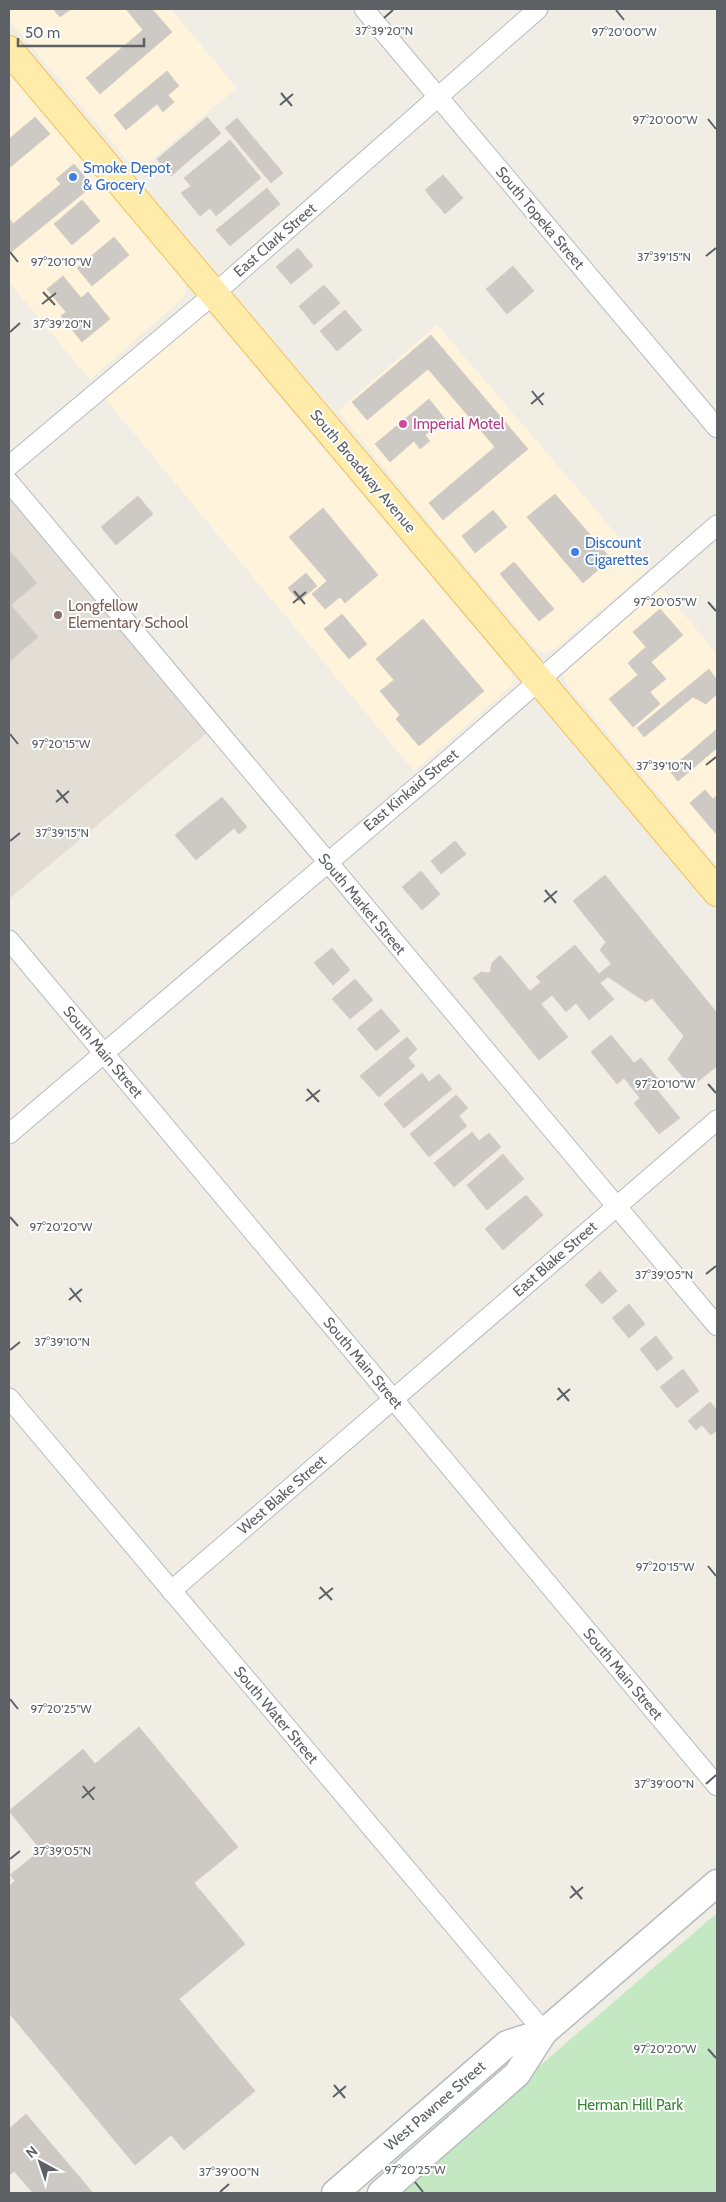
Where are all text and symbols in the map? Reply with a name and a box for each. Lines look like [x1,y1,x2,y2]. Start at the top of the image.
scale bar [18,15,144,47]
text: 37°39'20"N [355,23,413,38]
text: 50 m [25,24,60,42]
text: 97°20'00"W [591,24,657,39]
text: 97°20'00"W [632,112,698,127]
place label: Smoke Depot & Grocery [83,159,171,194]
street label: South Topeka Street [492,163,588,273]
marker: Smoke Depot & Grocery [67,171,79,183]
street label: East Clark Street [230,199,320,281]
text: 37°39'15"N [637,249,691,264]
text: 97°20'10"W [31,254,92,269]
text: 37°39'20"N [33,316,91,331]
street label: South Broadway Avenue [306,406,420,536]
place label: Imperial Motel [413,415,505,433]
marker: Imperial Motel [397,418,409,430]
place label: Discount Cigarettes [585,534,649,569]
marker: Discount Cigarettes [569,546,581,558]
text: 97°20'05"W [633,594,697,609]
place label: Longfellow Elementary School [68,597,189,632]
marker: Longfellow Elementary School [52,609,64,621]
text: 97°20'15"W [32,736,91,751]
street label: East Kinkaid Street [360,745,462,835]
text: 37°39'10"N [636,758,692,773]
text: 37°39'15"N [35,825,89,840]
street label: South Market Street [314,850,410,958]
street label: South Main Street [59,1002,147,1102]
text: 97°20'10"W [635,1076,696,1091]
street label: East Blake Street [509,1218,601,1300]
text: 97°20'20"W [30,1219,93,1234]
text: 37°39'05"N [635,1267,693,1282]
street label: South Main Street [319,1313,407,1413]
text: 37°39'10"N [34,1334,90,1349]
street label: West Blake Street [234,1452,330,1538]
text: 97°20'15"W [636,1559,695,1574]
street label: South Main Street [579,1624,667,1724]
street label: South Water Street [230,1663,322,1767]
text: 97°20'25"W [30,1701,92,1716]
text: 37°39'00"N [634,1776,694,1791]
text: 37°39'05"N [33,1843,91,1858]
text: 97°20'20"W [634,2041,697,2056]
street label: West Pawnee Street [381,2057,489,2155]
park label: Herman Hill Park [577,2096,683,2114]
north arrow [15,2137,65,2187]
text: N [22,2142,41,2162]
text: 97°20'25"W [384,2162,446,2177]
text: 37°39'00"N [199,2164,259,2179]

